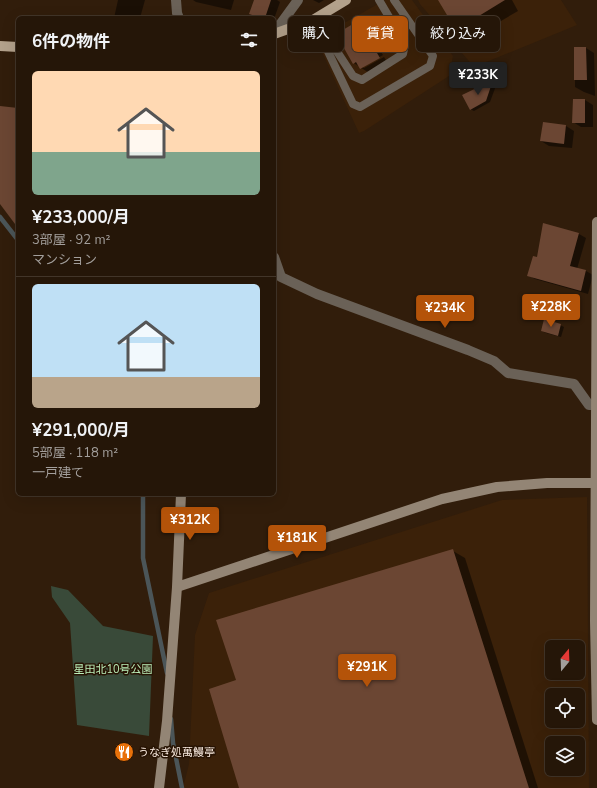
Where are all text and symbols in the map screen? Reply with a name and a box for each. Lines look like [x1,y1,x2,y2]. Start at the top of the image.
chip: 購入 [288,16,344,52]
chip: 賃貸 [352,16,408,52]
chip: 絞り込み [416,16,500,52]
icon: filters [238,29,260,51]
text: 6件の物件 [32,30,110,53]
pin: ¥233K [450,62,506,96]
text: ¥233K [458,66,498,84]
icon: home [110,97,182,169]
text: ¥233,000/月 [32,206,130,229]
text: 3部屋 · 92 m² [32,231,110,249]
text: マンション [32,251,97,269]
pin: ¥228K [523,294,579,328]
pin: ¥234K [417,295,473,329]
text: ¥228K [531,298,571,316]
text: ¥234K [425,299,465,317]
icon: home [110,310,182,382]
text: ¥291,000/月 [32,419,130,442]
text: 5部屋 · 118 m² [32,444,118,462]
text: 一戸建て [32,464,84,482]
pin: ¥312K [162,507,218,541]
text: ¥312K [170,511,210,529]
pin: ¥181K [269,525,325,559]
text: ¥181K [277,529,317,547]
north arrow [545,640,585,680]
map controls [545,640,585,776]
pin: ¥291K [339,654,395,688]
text: ¥291K [347,658,387,676]
park label: 星田北10号公園 [73,662,153,677]
button: locate [545,688,585,728]
button: layers [545,736,585,776]
restaurant icon: うなぎ処萬鰻亭 [113,741,135,763]
place label: うなぎ処萬鰻亭 [138,745,215,760]

